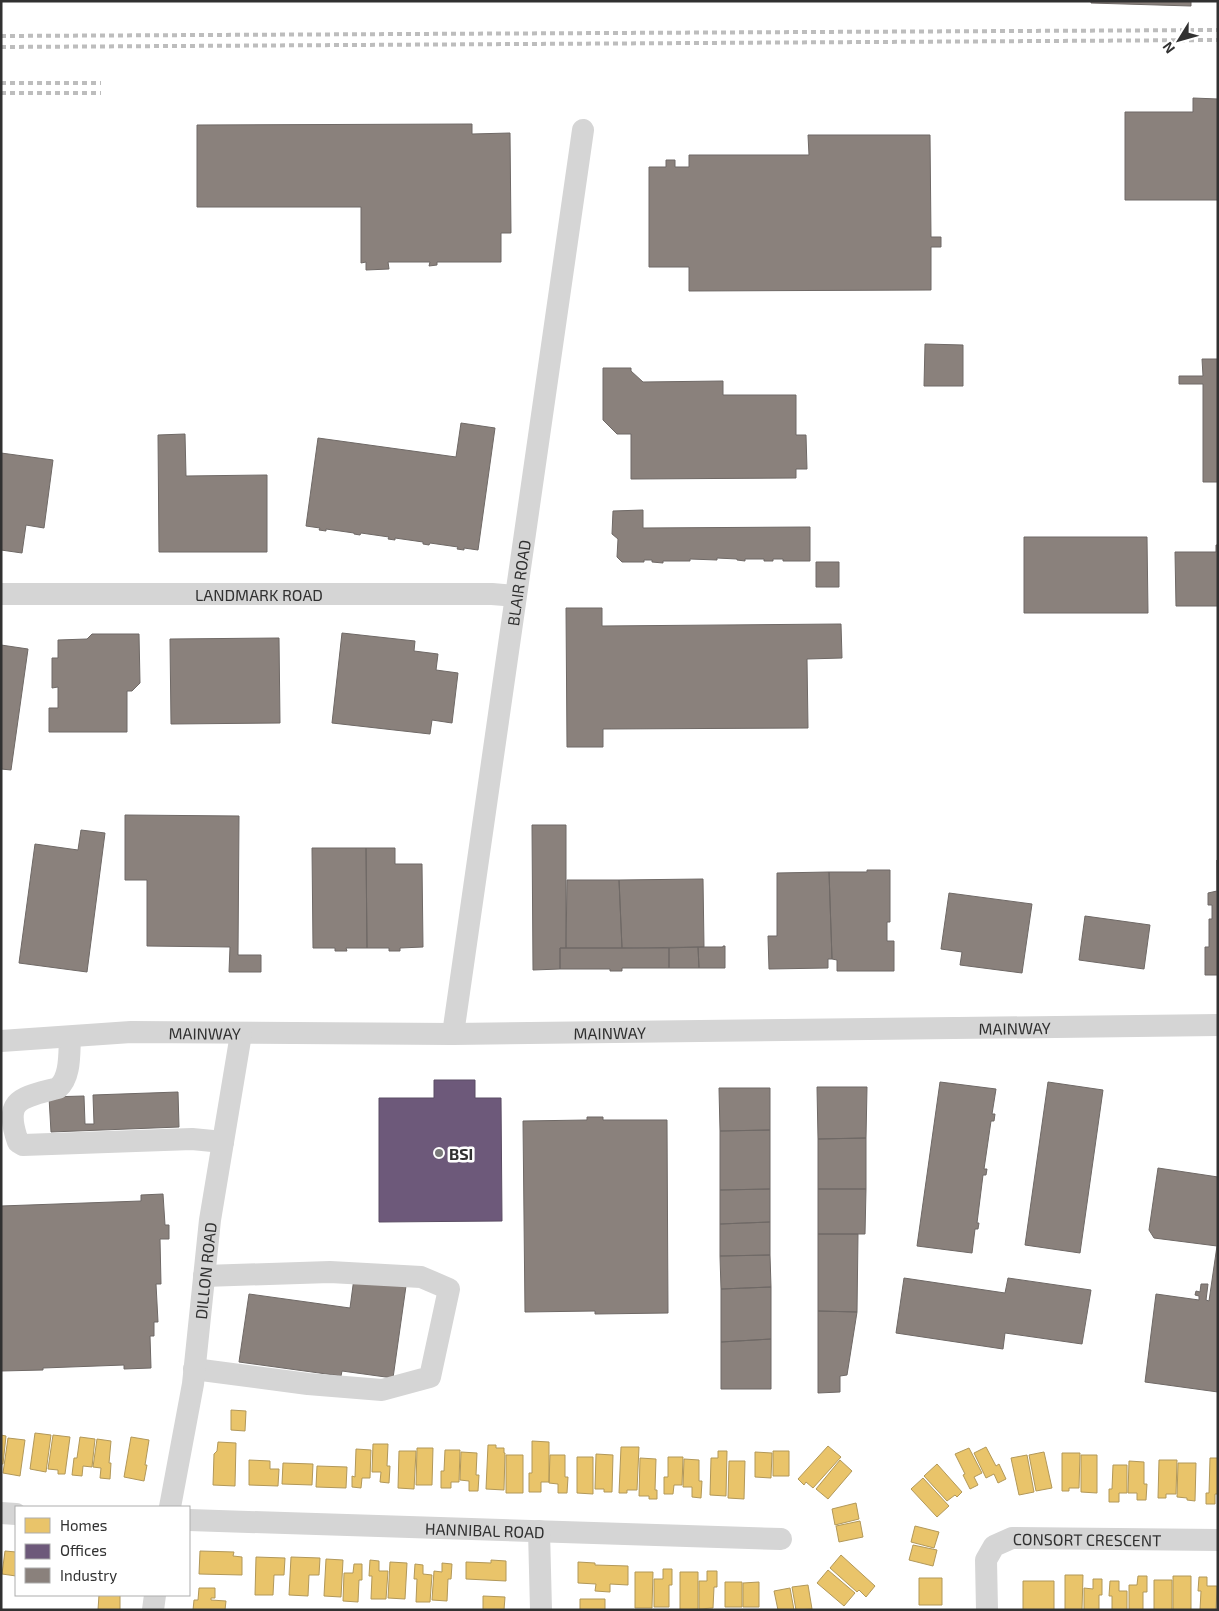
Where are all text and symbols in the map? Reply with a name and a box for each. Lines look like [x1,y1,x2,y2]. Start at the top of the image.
north arrow [1154,15,1204,65]
text: N [1158,39,1178,57]
street label: BLAIR ROAD [502,538,533,627]
street label: LANDMARK ROAD [195,585,323,604]
street label: MAINWAY [978,1017,1051,1037]
street label: MAINWAY [573,1022,646,1042]
street label: MAINWAY [168,1023,241,1042]
place label: BSI [449,1144,473,1163]
marker: BSI [433,1147,445,1159]
street label: DILLON ROAD [190,1221,219,1320]
legend [15,1506,190,1596]
text: Homes [60,1516,107,1534]
street label: HANNIBAL ROAD [425,1518,545,1541]
street label: CONSORT CRESCENT [1013,1529,1162,1549]
text: Offices [60,1541,107,1559]
text: Industry [60,1566,117,1584]

